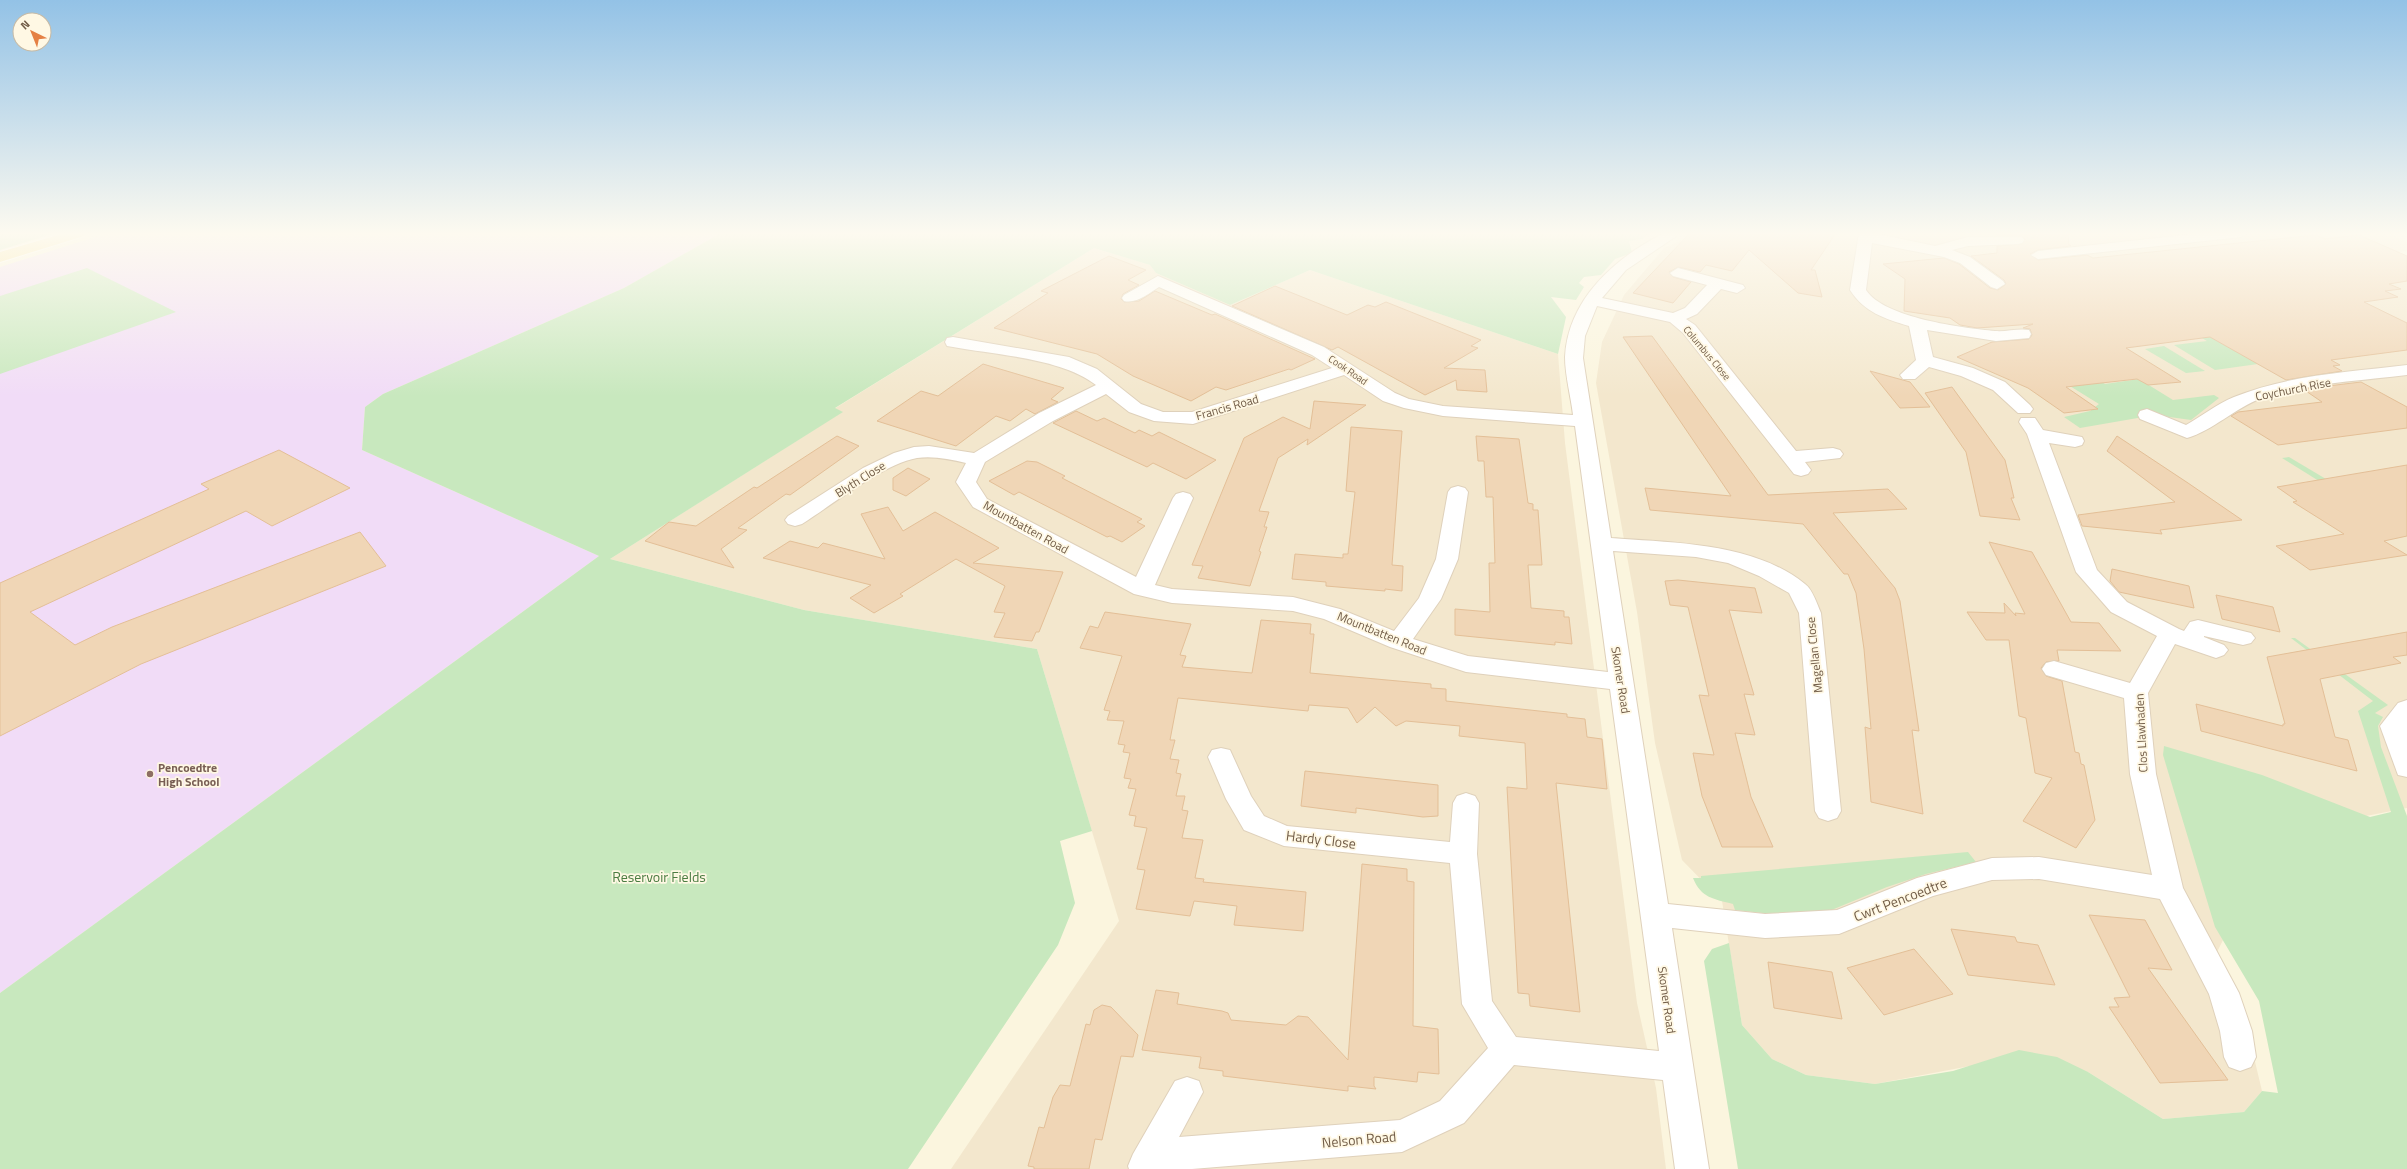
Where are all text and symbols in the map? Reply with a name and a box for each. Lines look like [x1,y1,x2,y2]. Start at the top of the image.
north arrow [12,12,52,52]
text: N [17,16,33,33]
street label: Columbus Close [1680,323,1734,383]
street label: Cook Road [1325,351,1371,389]
street label: Coychurch Rise [2254,372,2332,406]
street label: Francis Road [1193,389,1261,425]
street label: Blyth Close [831,456,889,502]
street label: Mountbatten Road [980,496,1072,558]
street label: Mountbatten Road [1334,606,1430,660]
street label: Magellan Close [1801,616,1827,694]
street label: Skomer Road [1606,645,1636,715]
street label: Clos Llawhaden [2129,693,2153,773]
place label: Pencoedtre High School [158,758,219,791]
marker: Pencoedtre High School [145,769,155,779]
street label: Hardy Close [1285,824,1357,854]
park label: Reservoir Fields [612,866,706,887]
street label: Cwrt Pencoedtre [1850,872,1950,926]
street label: Skomer Road [1653,965,1681,1035]
street label: Nelson Road [1321,1125,1397,1153]

